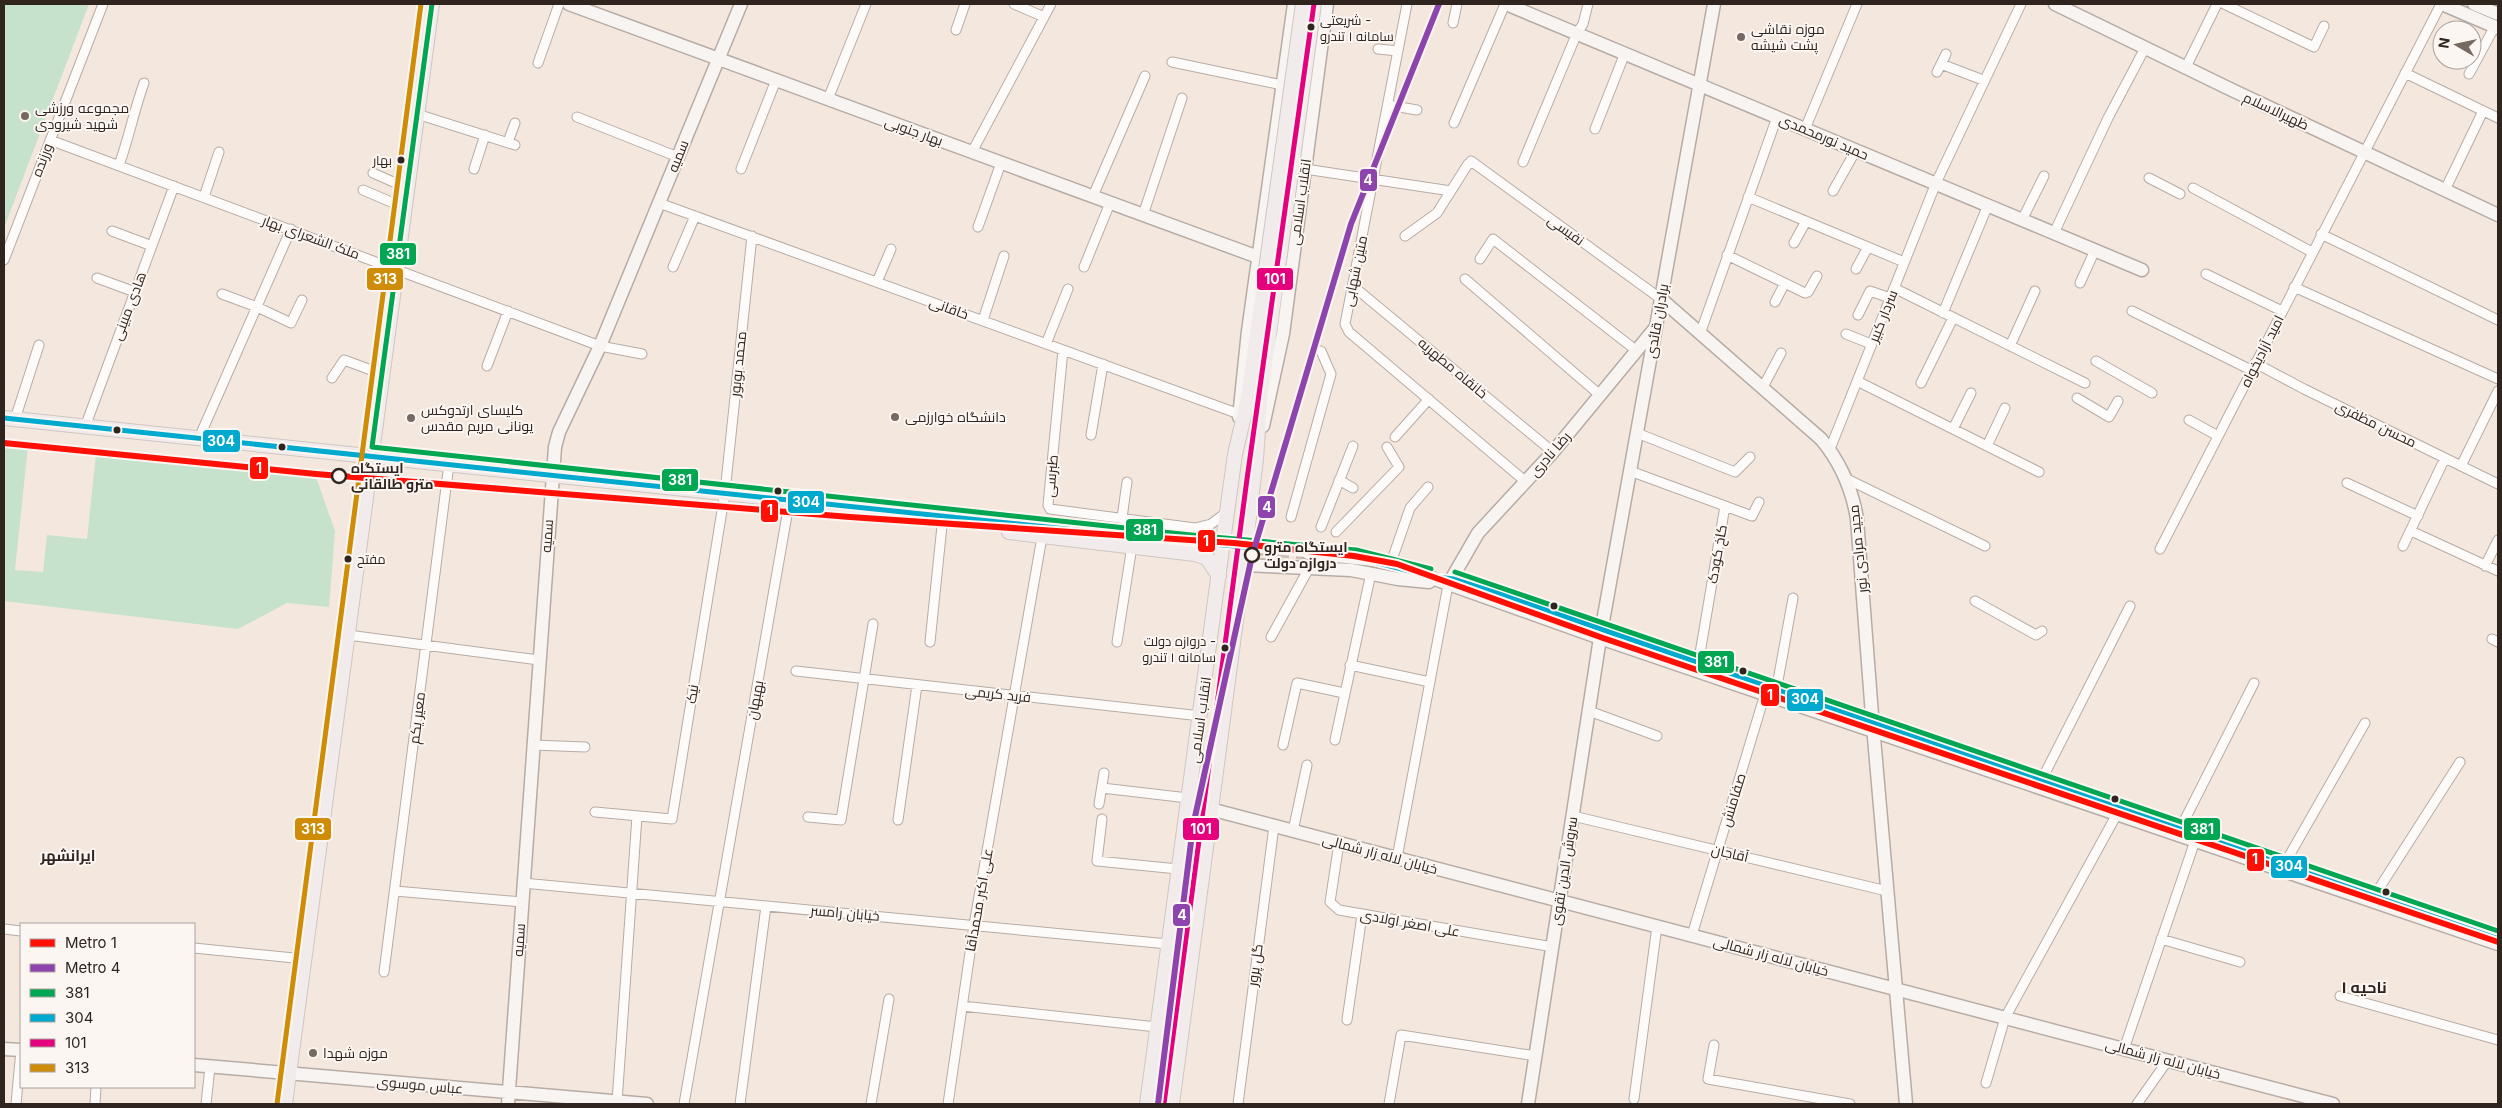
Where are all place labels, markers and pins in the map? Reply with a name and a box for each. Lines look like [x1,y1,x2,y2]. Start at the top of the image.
place label: شریعتی - سامانه ۱ تندرو [1320,12,1394,44]
place label: موزه نقاشی پشت شیشه [1751,20,1825,55]
marker: شریعتی - سامانه ۱ تندرو [1306,22,1316,32]
marker: موزه نقاشی پشت شیشه [1735,31,1747,43]
place label: مجموعه ورزشی شهید شیرودی [35,99,129,132]
marker: مجموعه ورزشی شهید شیرودی [19,110,31,122]
place label: بهار [372,152,392,168]
marker: بهار [396,155,406,165]
place label: کلیسای ارتدوکس یونانی مریم مقدس [421,401,533,436]
place label: دانشگاه خوارزمی [905,408,1006,425]
marker: دانشگاه خوارزمی [889,411,901,423]
marker: کلیسای ارتدوکس یونانی مریم مقدس [405,412,417,424]
unlabelled marker [112,425,122,435]
unlabelled marker [277,442,287,452]
place label: ایستگاه مترو طالقانی [351,459,434,493]
marker: ایستگاه مترو طالقانی [331,468,347,484]
unlabelled marker [773,486,783,496]
place label: ایستگاه مترو دروازه دولت [1264,538,1348,572]
marker: ایستگاه مترو دروازه دولت [1244,547,1260,563]
place label: مفتح [357,551,386,568]
marker: مفتح [343,554,353,564]
unlabelled marker [1549,601,1559,611]
place label: دروازه دولت - سامانه ۱ تندرو [1142,633,1216,665]
marker: دروازه دولت - سامانه ۱ تندرو [1220,643,1230,653]
unlabelled marker [1738,666,1748,676]
unlabelled marker [2110,794,2120,804]
unlabelled marker [2381,887,2391,897]
place label: موزه شهدا [323,1044,388,1061]
marker: موزه شهدا [307,1047,319,1059]

